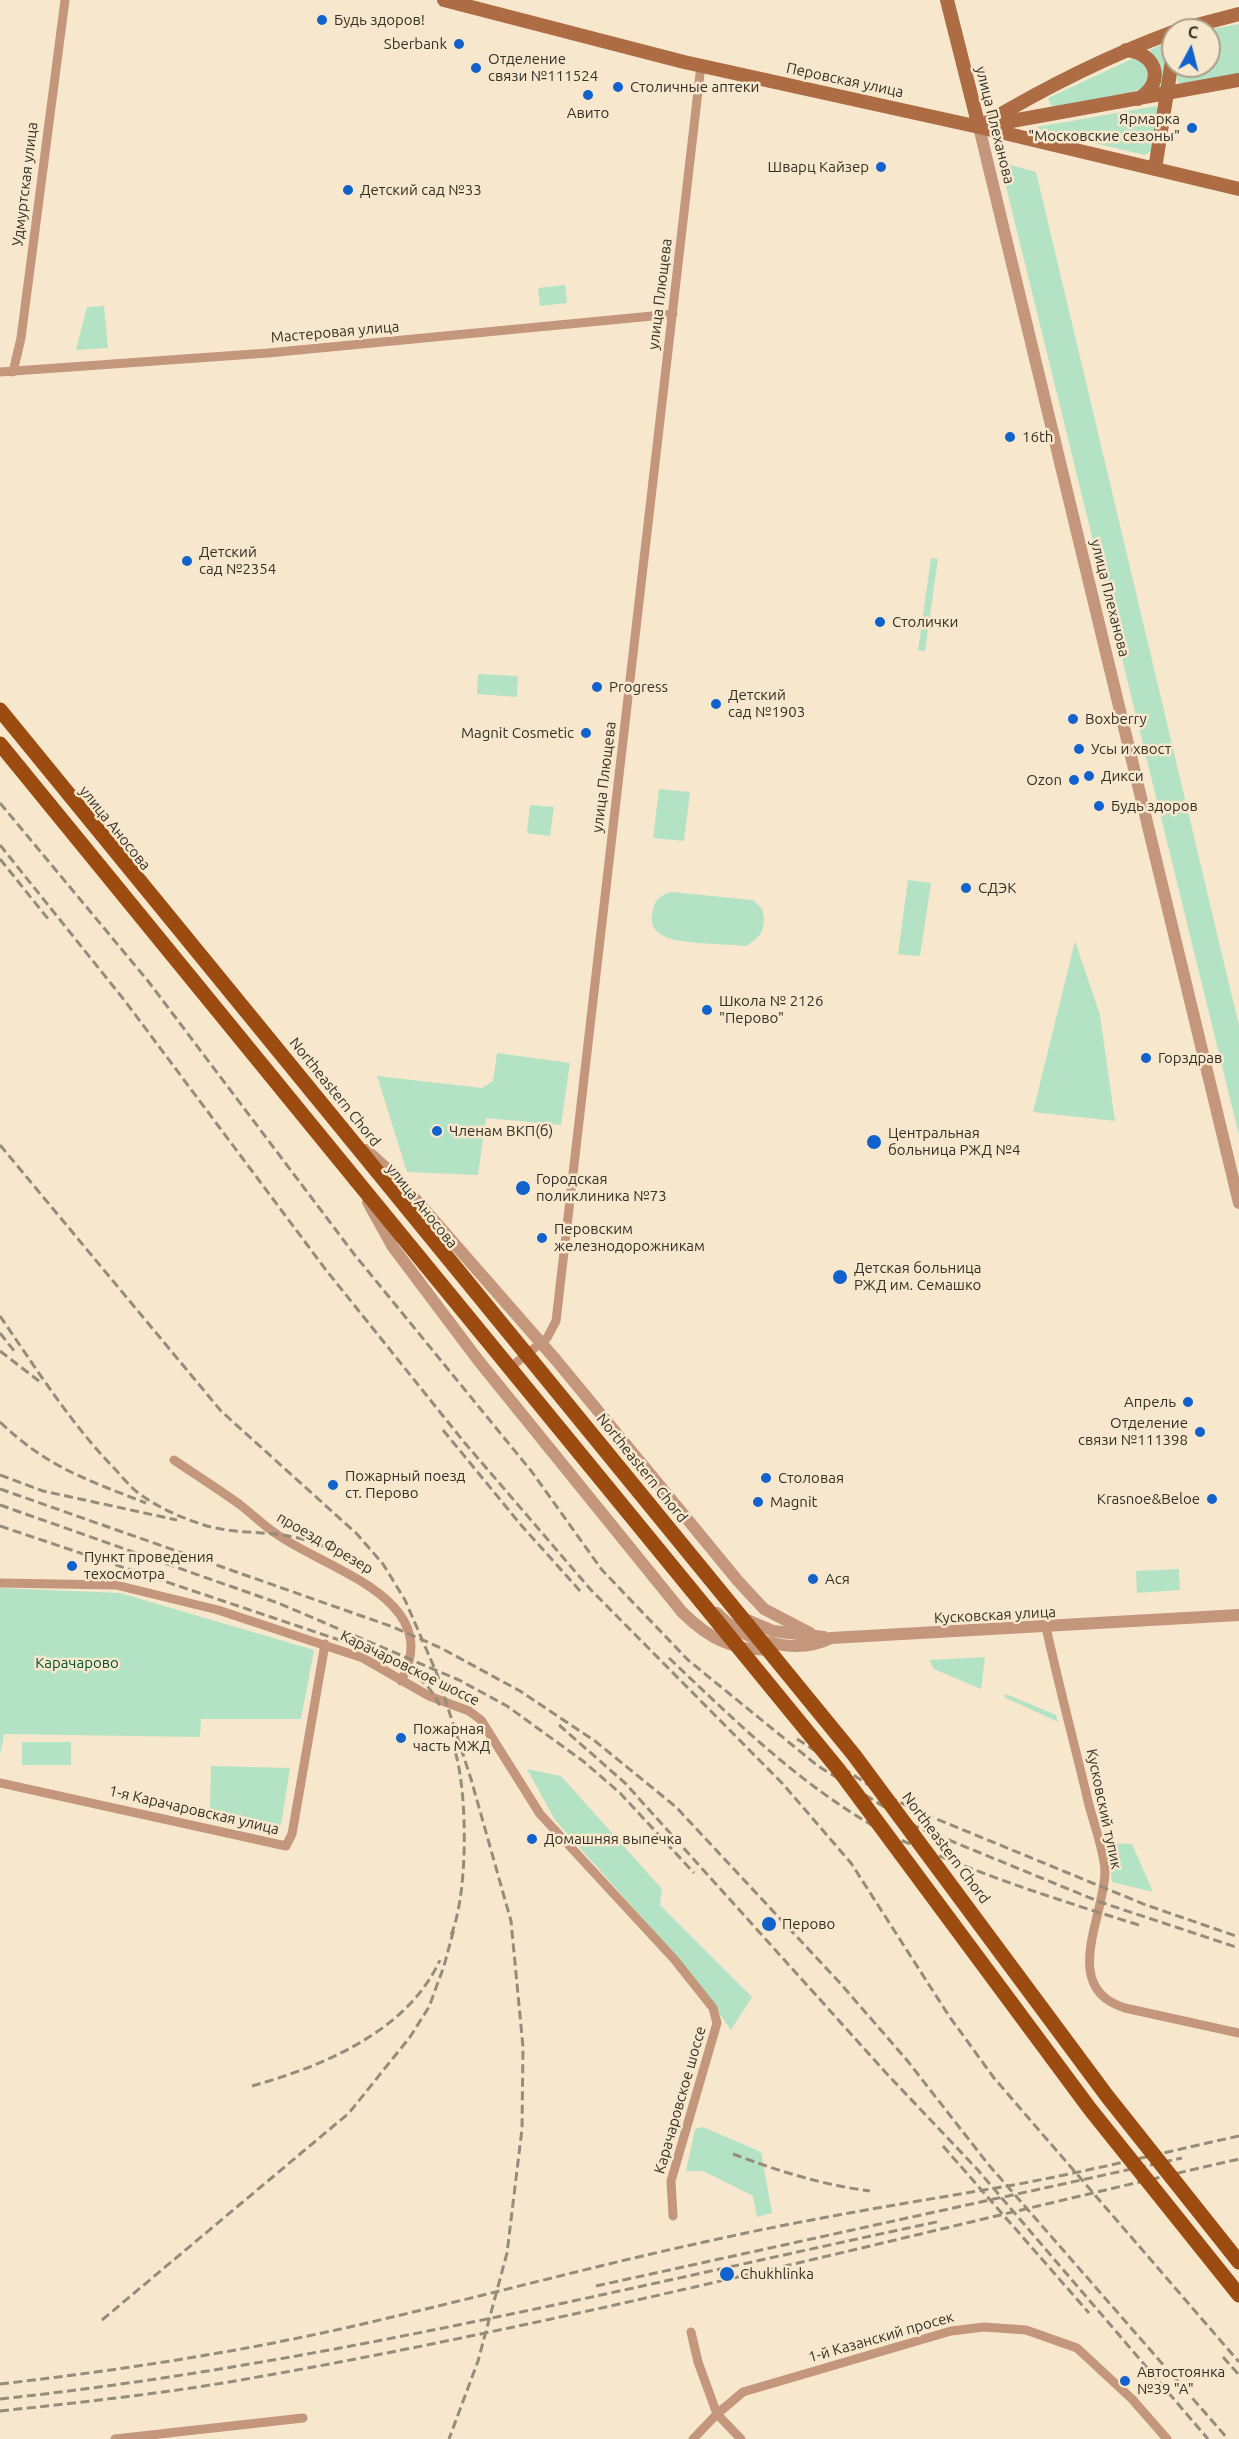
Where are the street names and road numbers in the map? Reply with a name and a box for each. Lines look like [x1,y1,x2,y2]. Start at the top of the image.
street label: Перовская улица [785,59,905,101]
street label: улица Плеханова [972,64,1018,186]
street label: Удмуртская улица [8,121,42,247]
street label: улица Плющева [644,237,676,351]
street label: Мастеровая улица [270,317,400,347]
street label: улица Плеханова [1087,537,1133,659]
street label: улица Плющева [588,720,620,834]
street label: улица Аносова [75,782,155,874]
street label: Northeastern Chord [286,1034,384,1150]
street label: улица Аносова [382,1160,462,1252]
street label: Northeastern Chord [593,1410,691,1526]
street label: проезд Фрезер [274,1508,376,1578]
street label: Кусковская улица [934,1603,1056,1627]
street label: Карачаровское шоссе [337,1626,483,1710]
street label: Кусковский тупик [1082,1747,1126,1871]
street label: 1-я Карачаровская улица [107,1782,281,1838]
street label: Northeastern Chord [898,1789,994,1907]
street label: Карачаровское шоссе [650,2024,710,2176]
street label: 1-й Казанский просек [806,2308,956,2366]

